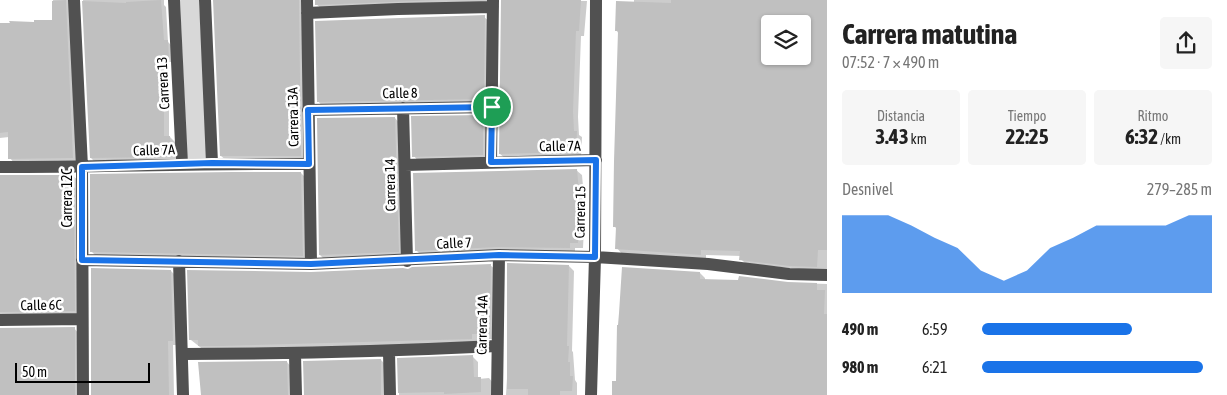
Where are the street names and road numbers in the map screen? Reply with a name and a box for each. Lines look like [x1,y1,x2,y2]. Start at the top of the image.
street label: Carrera 13 [154,56,172,110]
street label: Calle 8 [382,85,418,101]
street label: Carrera 13A [284,87,302,147]
street label: Calle 7A [539,138,581,154]
street label: Calle 7A [133,141,175,159]
street label: Carrera 14 [382,158,398,212]
street label: Carrera 12C [59,168,75,228]
street label: Carrera 15 [572,185,588,239]
street label: Calle 7 [436,234,472,252]
street label: Carrera 14A [473,295,491,355]
street label: Calle 6C [20,297,62,313]

